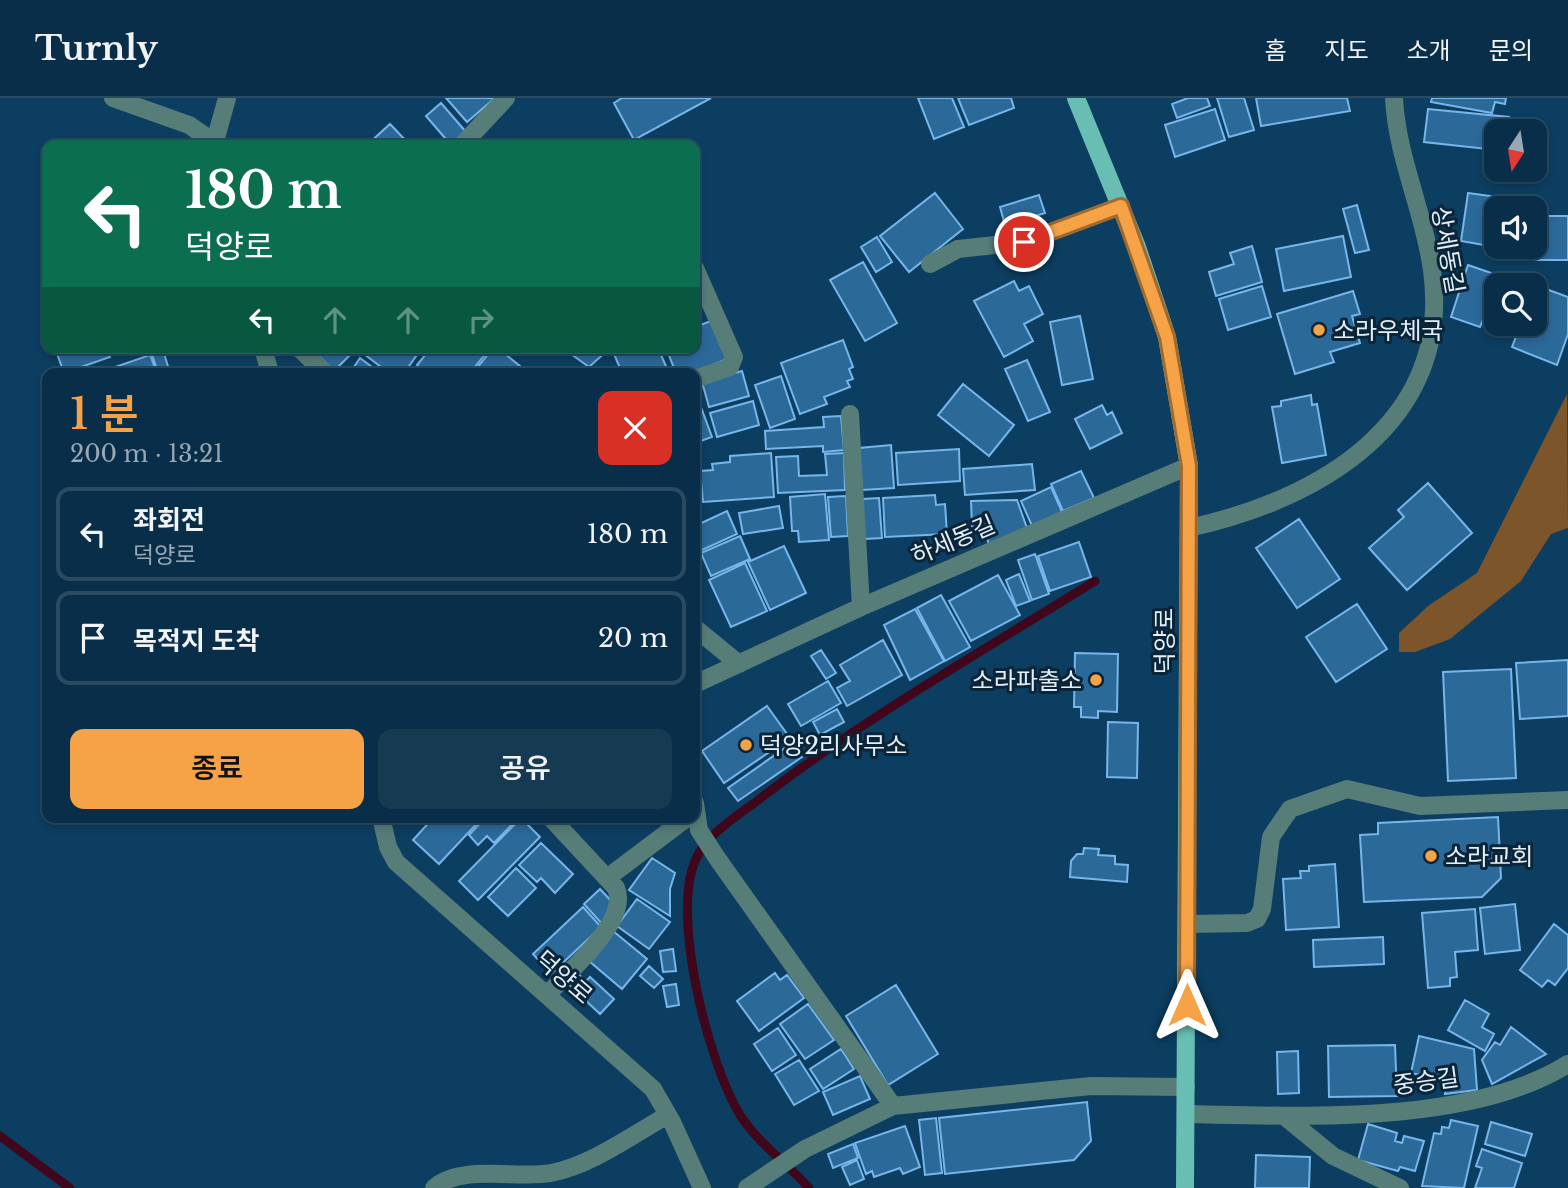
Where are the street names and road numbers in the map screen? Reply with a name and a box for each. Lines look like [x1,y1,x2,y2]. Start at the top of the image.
street label: 상세동길 [1426,204,1470,296]
street label: 하세동길 [907,509,999,571]
street label: 덕양로 [1150,608,1179,674]
street label: 덕양로 [529,944,599,1010]
street label: 중승길 [1391,1062,1461,1100]

